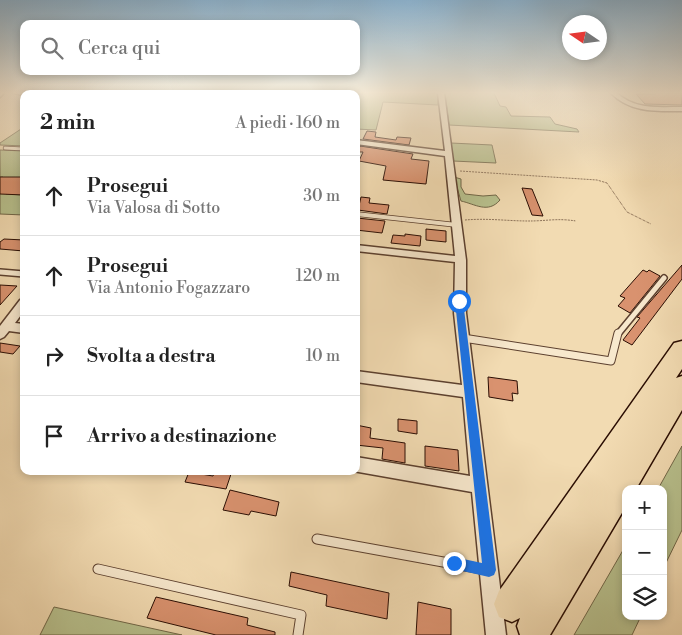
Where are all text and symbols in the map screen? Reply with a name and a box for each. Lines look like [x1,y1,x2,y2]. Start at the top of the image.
north arrow [562,15,607,60]
search box [20,20,360,75]
icon: search [38,34,66,62]
text: Cerca qui [78,36,161,60]
text: 2 min [40,110,95,136]
text: A piedi · 160 m [236,113,340,133]
text: Prosegui [87,174,168,198]
icon: ahead [40,182,68,210]
text: 30 m [303,186,340,206]
text: Via Valosa di Sotto [87,198,220,218]
text: Prosegui [87,254,168,278]
icon: ahead [40,262,68,290]
text: 120 m [296,266,340,286]
text: Via Antonio Fogazzaro [87,278,250,298]
route start [448,290,471,313]
icon: right [40,342,68,370]
text: Svolta a destra [87,344,215,368]
text: 10 m [306,346,340,366]
icon: arrive [40,422,68,450]
text: Arrivo a destinazione [87,424,277,448]
map controls [622,485,667,620]
button: + [622,485,667,530]
button: − [622,530,667,575]
route end [443,552,466,575]
button: layers [622,575,667,620]

